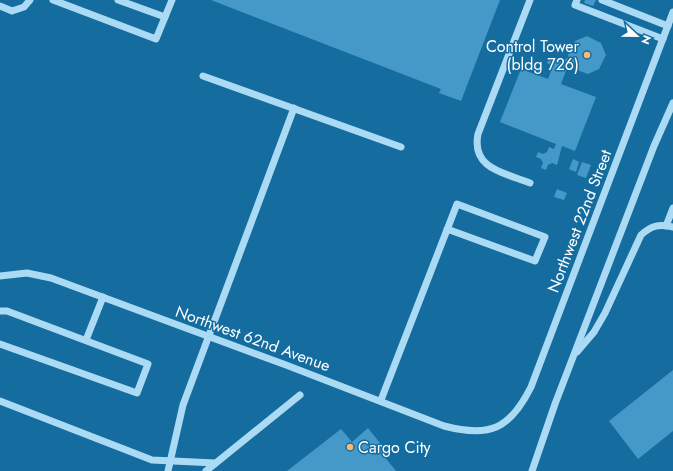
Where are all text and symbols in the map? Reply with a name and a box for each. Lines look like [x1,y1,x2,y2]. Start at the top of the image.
north arrow [617,16,657,56]
text: N [637,33,655,47]
place label: Control Tower (bldg 726) [486,35,580,76]
marker: Control Tower (bldg 726) [582,50,592,60]
street label: Northwest 22nd Street [542,146,617,296]
street label: Northwest 62nd Avenue [172,300,333,377]
place label: Cargo City [358,436,432,459]
marker: Cargo City [345,442,355,452]

